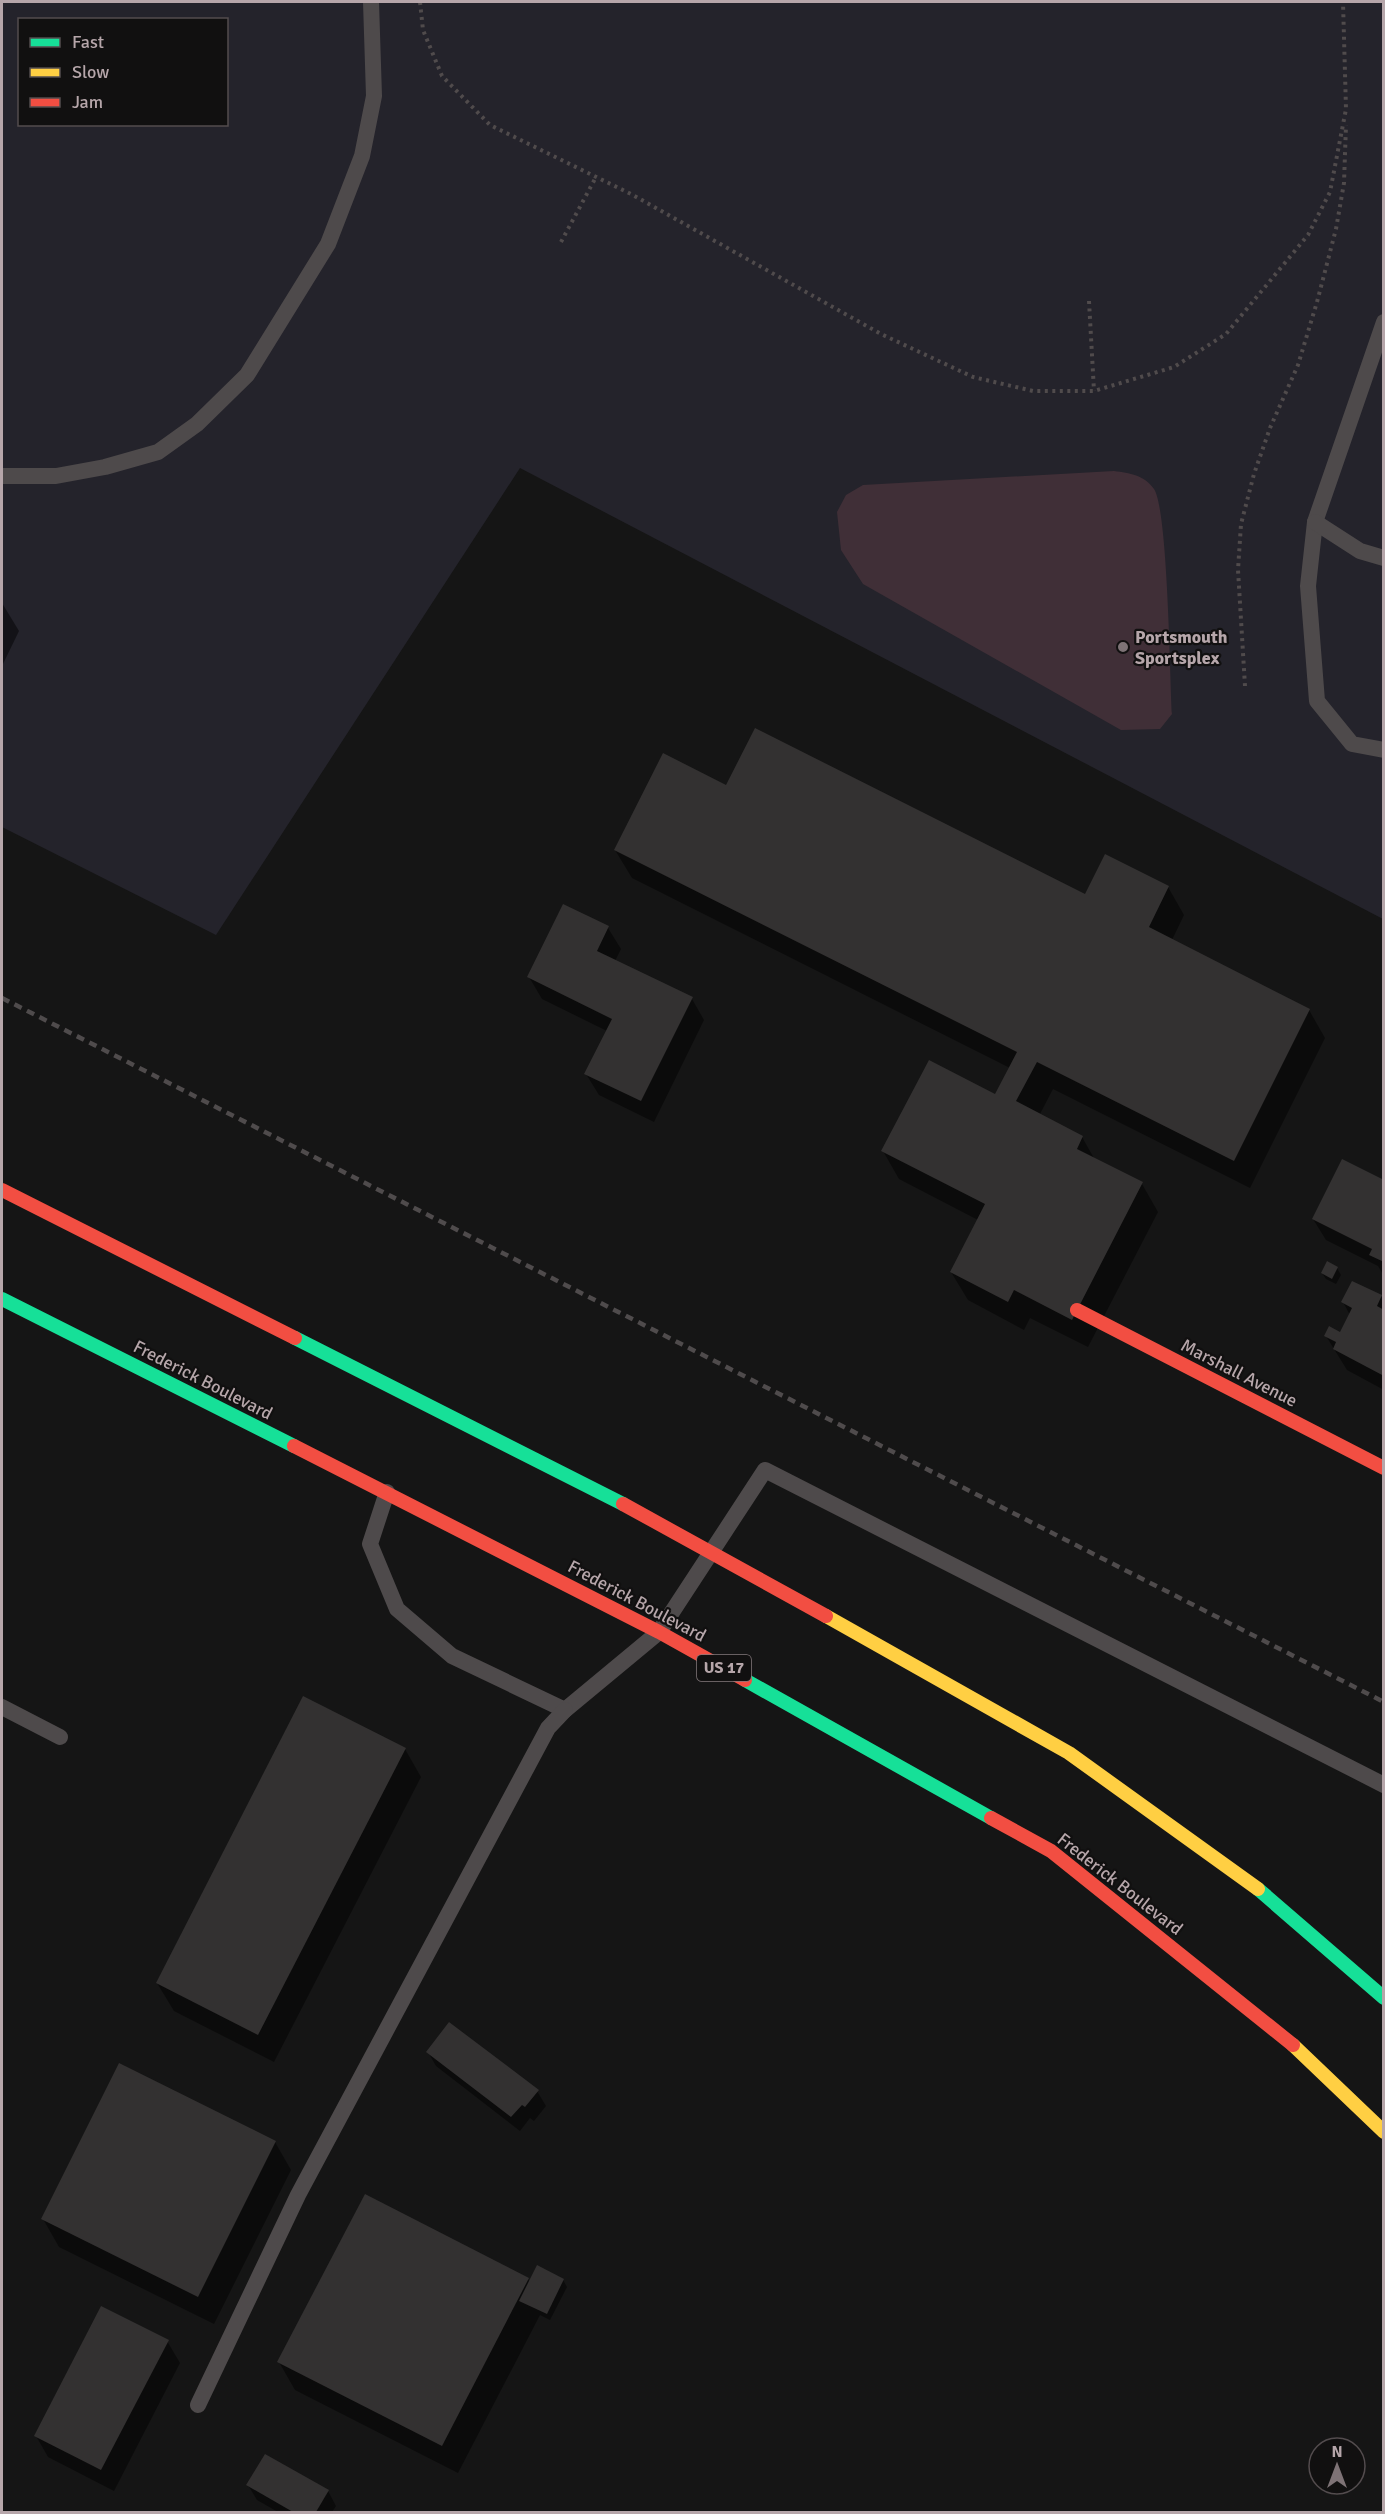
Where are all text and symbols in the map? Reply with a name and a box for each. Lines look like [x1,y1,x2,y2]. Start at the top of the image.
legend [18,18,228,126]
text: Fast [72,31,104,53]
text: Slow [72,61,109,83]
text: Jam [72,91,103,113]
place label: Portsmouth Sportsplex [1135,626,1228,669]
marker: Portsmouth Sportsplex [1116,640,1130,654]
street label: Marshall Avenue [1177,1334,1301,1412]
street label: Frederick Boulevard [130,1335,276,1425]
street label: Frederick Boulevard [564,1555,710,1647]
road number: US 17 [697,1655,751,1681]
street label: Frederick Boulevard [1053,1828,1187,1940]
north arrow [1307,2436,1367,2496]
text: N [1331,2442,1343,2462]

